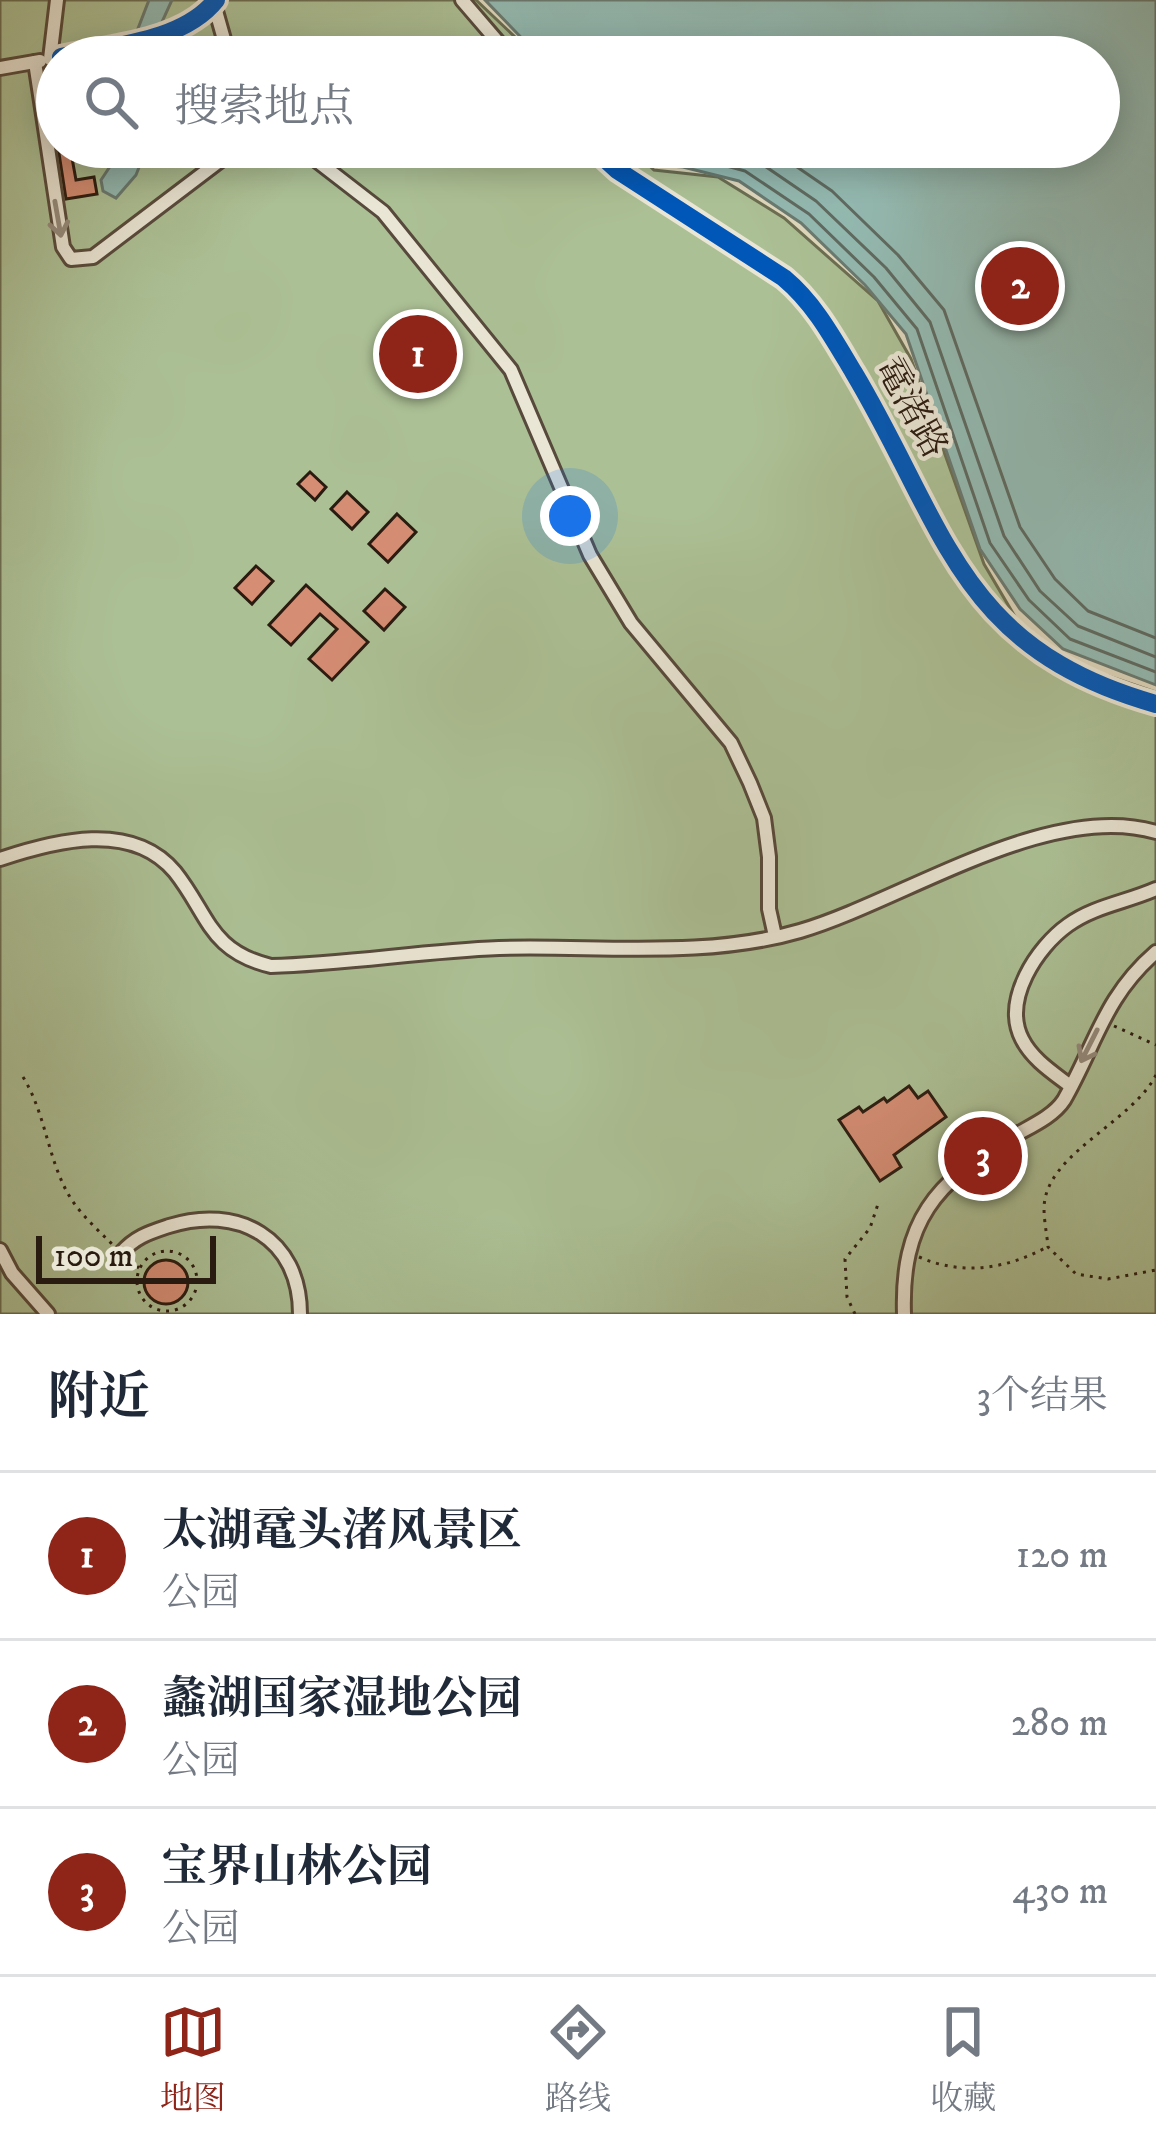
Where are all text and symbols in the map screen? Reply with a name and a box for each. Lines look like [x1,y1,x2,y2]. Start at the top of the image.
search box [36,36,1120,168]
icon: search [78,69,144,135]
text: 搜索地点 [174,80,354,136]
one-way arrow [48,199,70,238]
pin: 2 [981,241,1059,331]
pin: 1 [379,309,457,399]
street label: 鼋渚路 [865,350,957,466]
your location [540,486,600,546]
one-way arrow [1076,1028,1099,1063]
pin: 3 [944,1111,1022,1201]
scale bar [36,1230,216,1283]
text: 100 m [54,1236,133,1277]
text: 附近 [48,1366,150,1430]
text: 3个结果 [976,1372,1108,1421]
text: 太湖鼋头渚风景区 [162,1504,522,1560]
text: 1 [80,1531,94,1580]
text: 120 m [1016,1531,1108,1580]
text: 公园 [162,1569,240,1618]
text: 蠡湖国家湿地公园 [162,1672,522,1728]
text: 2 [77,1699,97,1748]
text: 280 m [1011,1699,1108,1748]
text: 公园 [162,1737,240,1786]
text: 宝界山林公园 [162,1840,432,1896]
text: 3 [80,1867,94,1916]
text: 430 m [1012,1867,1108,1916]
text: 公园 [162,1905,240,1954]
tab: 地图 [160,1999,226,2120]
tab: 路线 [545,1999,611,2120]
tab: 收藏 [930,1999,996,2120]

